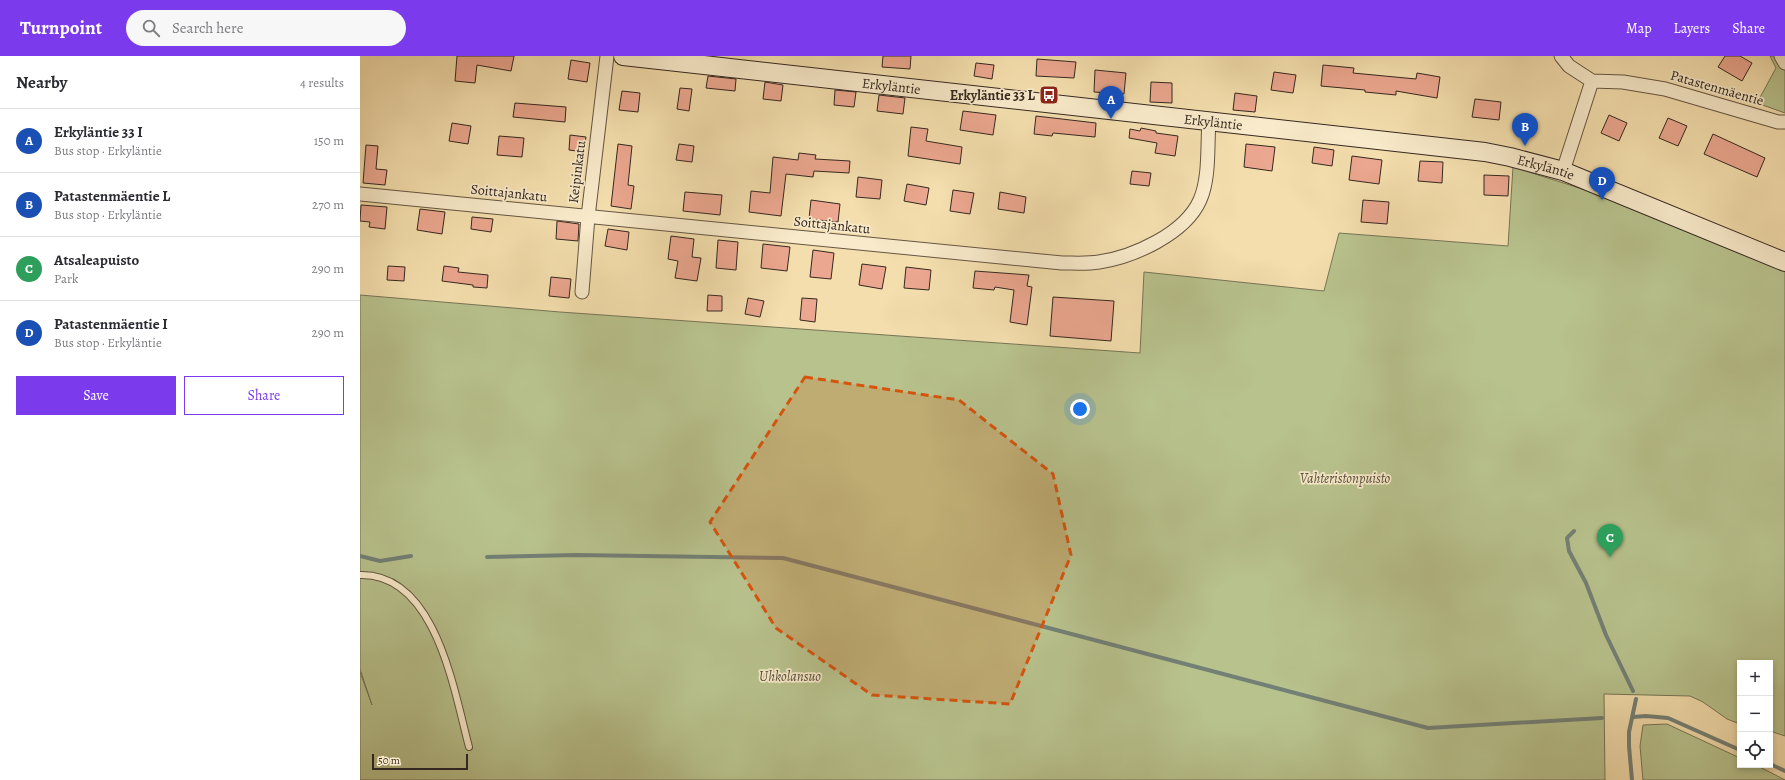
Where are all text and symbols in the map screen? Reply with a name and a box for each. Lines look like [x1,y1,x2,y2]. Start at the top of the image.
search box [126,10,406,46]
text: Turnpoint [20,15,102,41]
icon: search [140,17,162,39]
text: Search here [172,18,243,38]
text: Map [1626,19,1652,38]
text: Layers [1674,19,1710,38]
text: Share [1732,19,1765,38]
street label: Patastenmäentie [1668,66,1766,110]
text: Nearby [16,71,67,94]
street label: Erkyläntie [861,73,922,99]
text: 4 results [300,74,344,91]
bus stop icon: Erkyläntie 33 L [1038,84,1060,106]
place label: Erkyläntie 33 L [950,86,1036,105]
pin: A [1098,86,1124,119]
street label: Erkyläntie [1183,109,1244,134]
pin: B [1512,113,1538,146]
text: Erkyläntie 33 I [54,122,143,142]
text: A [25,132,33,149]
text: 150 m [314,132,344,149]
street label: Keipinkatu [564,139,590,204]
text: Bus stop · Erkyläntie [54,142,162,159]
street label: Erkyläntie [1515,150,1578,184]
pin: D [1589,167,1615,200]
street label: Soittajankatu [470,180,549,207]
text: Patastenmäentie L [54,186,170,206]
text: B [25,196,33,213]
text: 270 m [312,196,344,213]
text: Bus stop · Erkyläntie [54,206,162,223]
street label: Soittajankatu [793,212,872,239]
text: Atsaleapuisto [54,250,139,270]
text: C [25,260,33,277]
text: 290 m [312,260,344,277]
text: Park [54,270,78,287]
text: Patastenmäentie I [54,314,168,334]
text: D [24,324,34,341]
text: 290 m [312,324,344,341]
text: Bus stop · Erkyläntie [54,334,162,351]
button: Save [16,376,176,415]
button: Share [184,376,344,415]
your location [1070,399,1090,419]
park label: Vahteristonpuisto [1300,469,1391,488]
pin: C [1597,524,1623,557]
map controls [1737,660,1773,768]
button: + [1737,660,1773,696]
park label: Uhkolansuo [759,667,821,686]
button: − [1737,696,1773,732]
button: locate [1737,732,1773,768]
scale bar [372,752,468,771]
text: 50 m [378,753,400,768]

